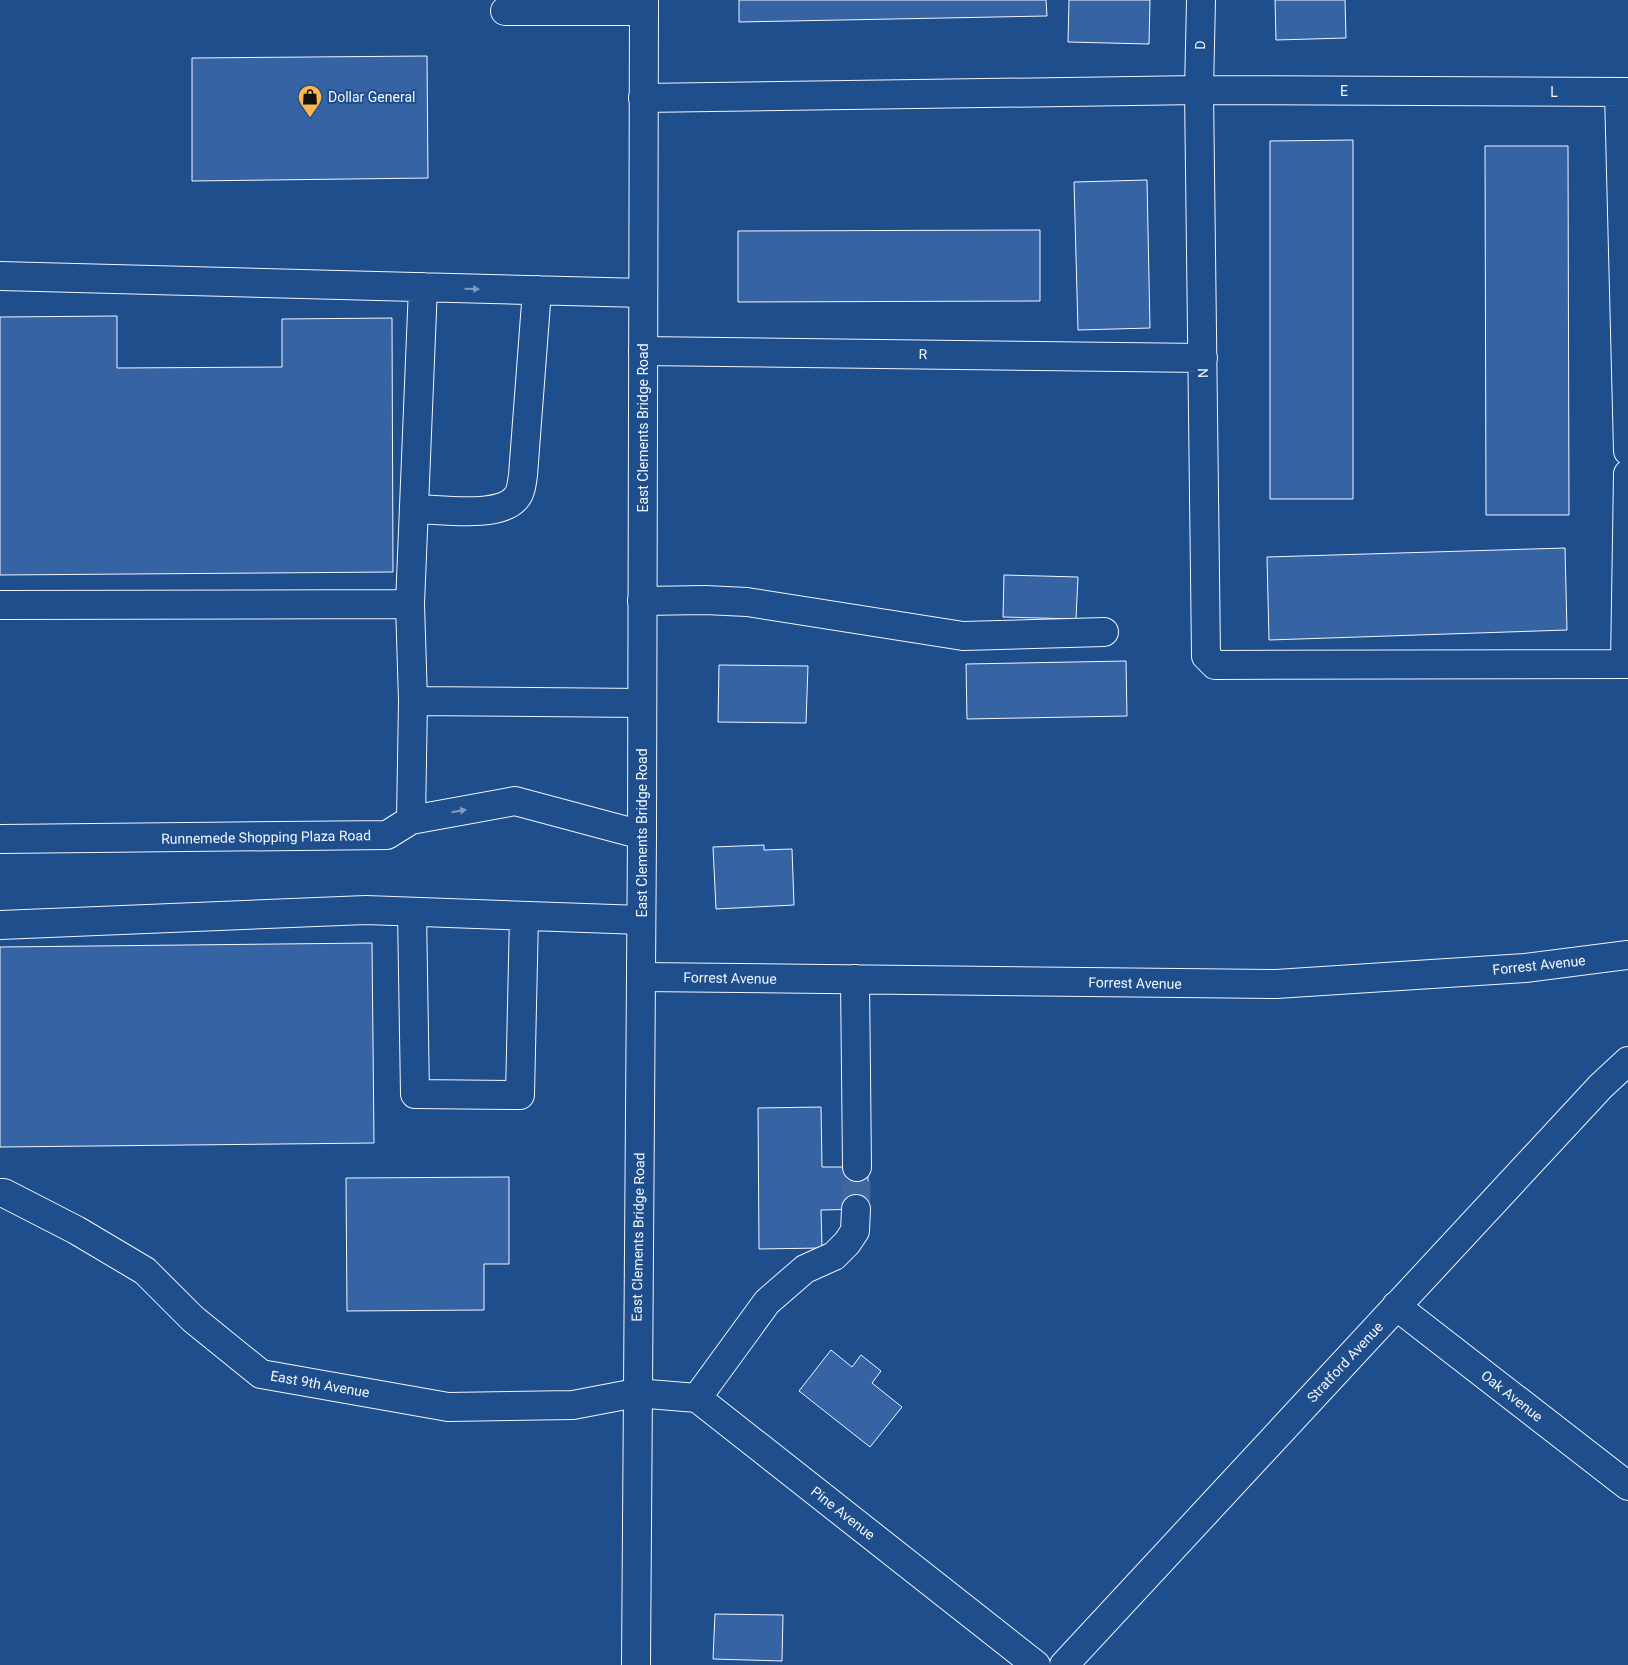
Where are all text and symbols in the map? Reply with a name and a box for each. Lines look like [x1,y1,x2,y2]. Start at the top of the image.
street label: D [1192,40,1208,50]
street label: E [1340,83,1348,99]
shop icon: Dollar General [297,84,323,118]
street label: L [1550,84,1558,100]
place label: Dollar General [328,89,415,105]
one-way arrow [464,285,480,293]
street label: East Clements Bridge Road [635,343,651,513]
street label: R [919,346,928,362]
street label: N [1195,368,1211,378]
street label: East Clements Bridge Road [634,748,650,918]
one-way arrow [451,807,467,815]
street label: Runnemede Shopping Plaza Road [161,827,371,847]
street label: Forrest Avenue [1492,952,1586,978]
street label: Forrest Avenue [683,969,777,987]
street label: Forrest Avenue [1088,974,1182,992]
street label: East Clements Bridge Road [629,1152,647,1322]
street label: Stratford Avenue [1304,1318,1386,1406]
street label: East 9th Avenue [269,1367,371,1401]
street label: Oak Avenue [1478,1367,1546,1425]
street label: Pine Avenue [808,1483,878,1543]

